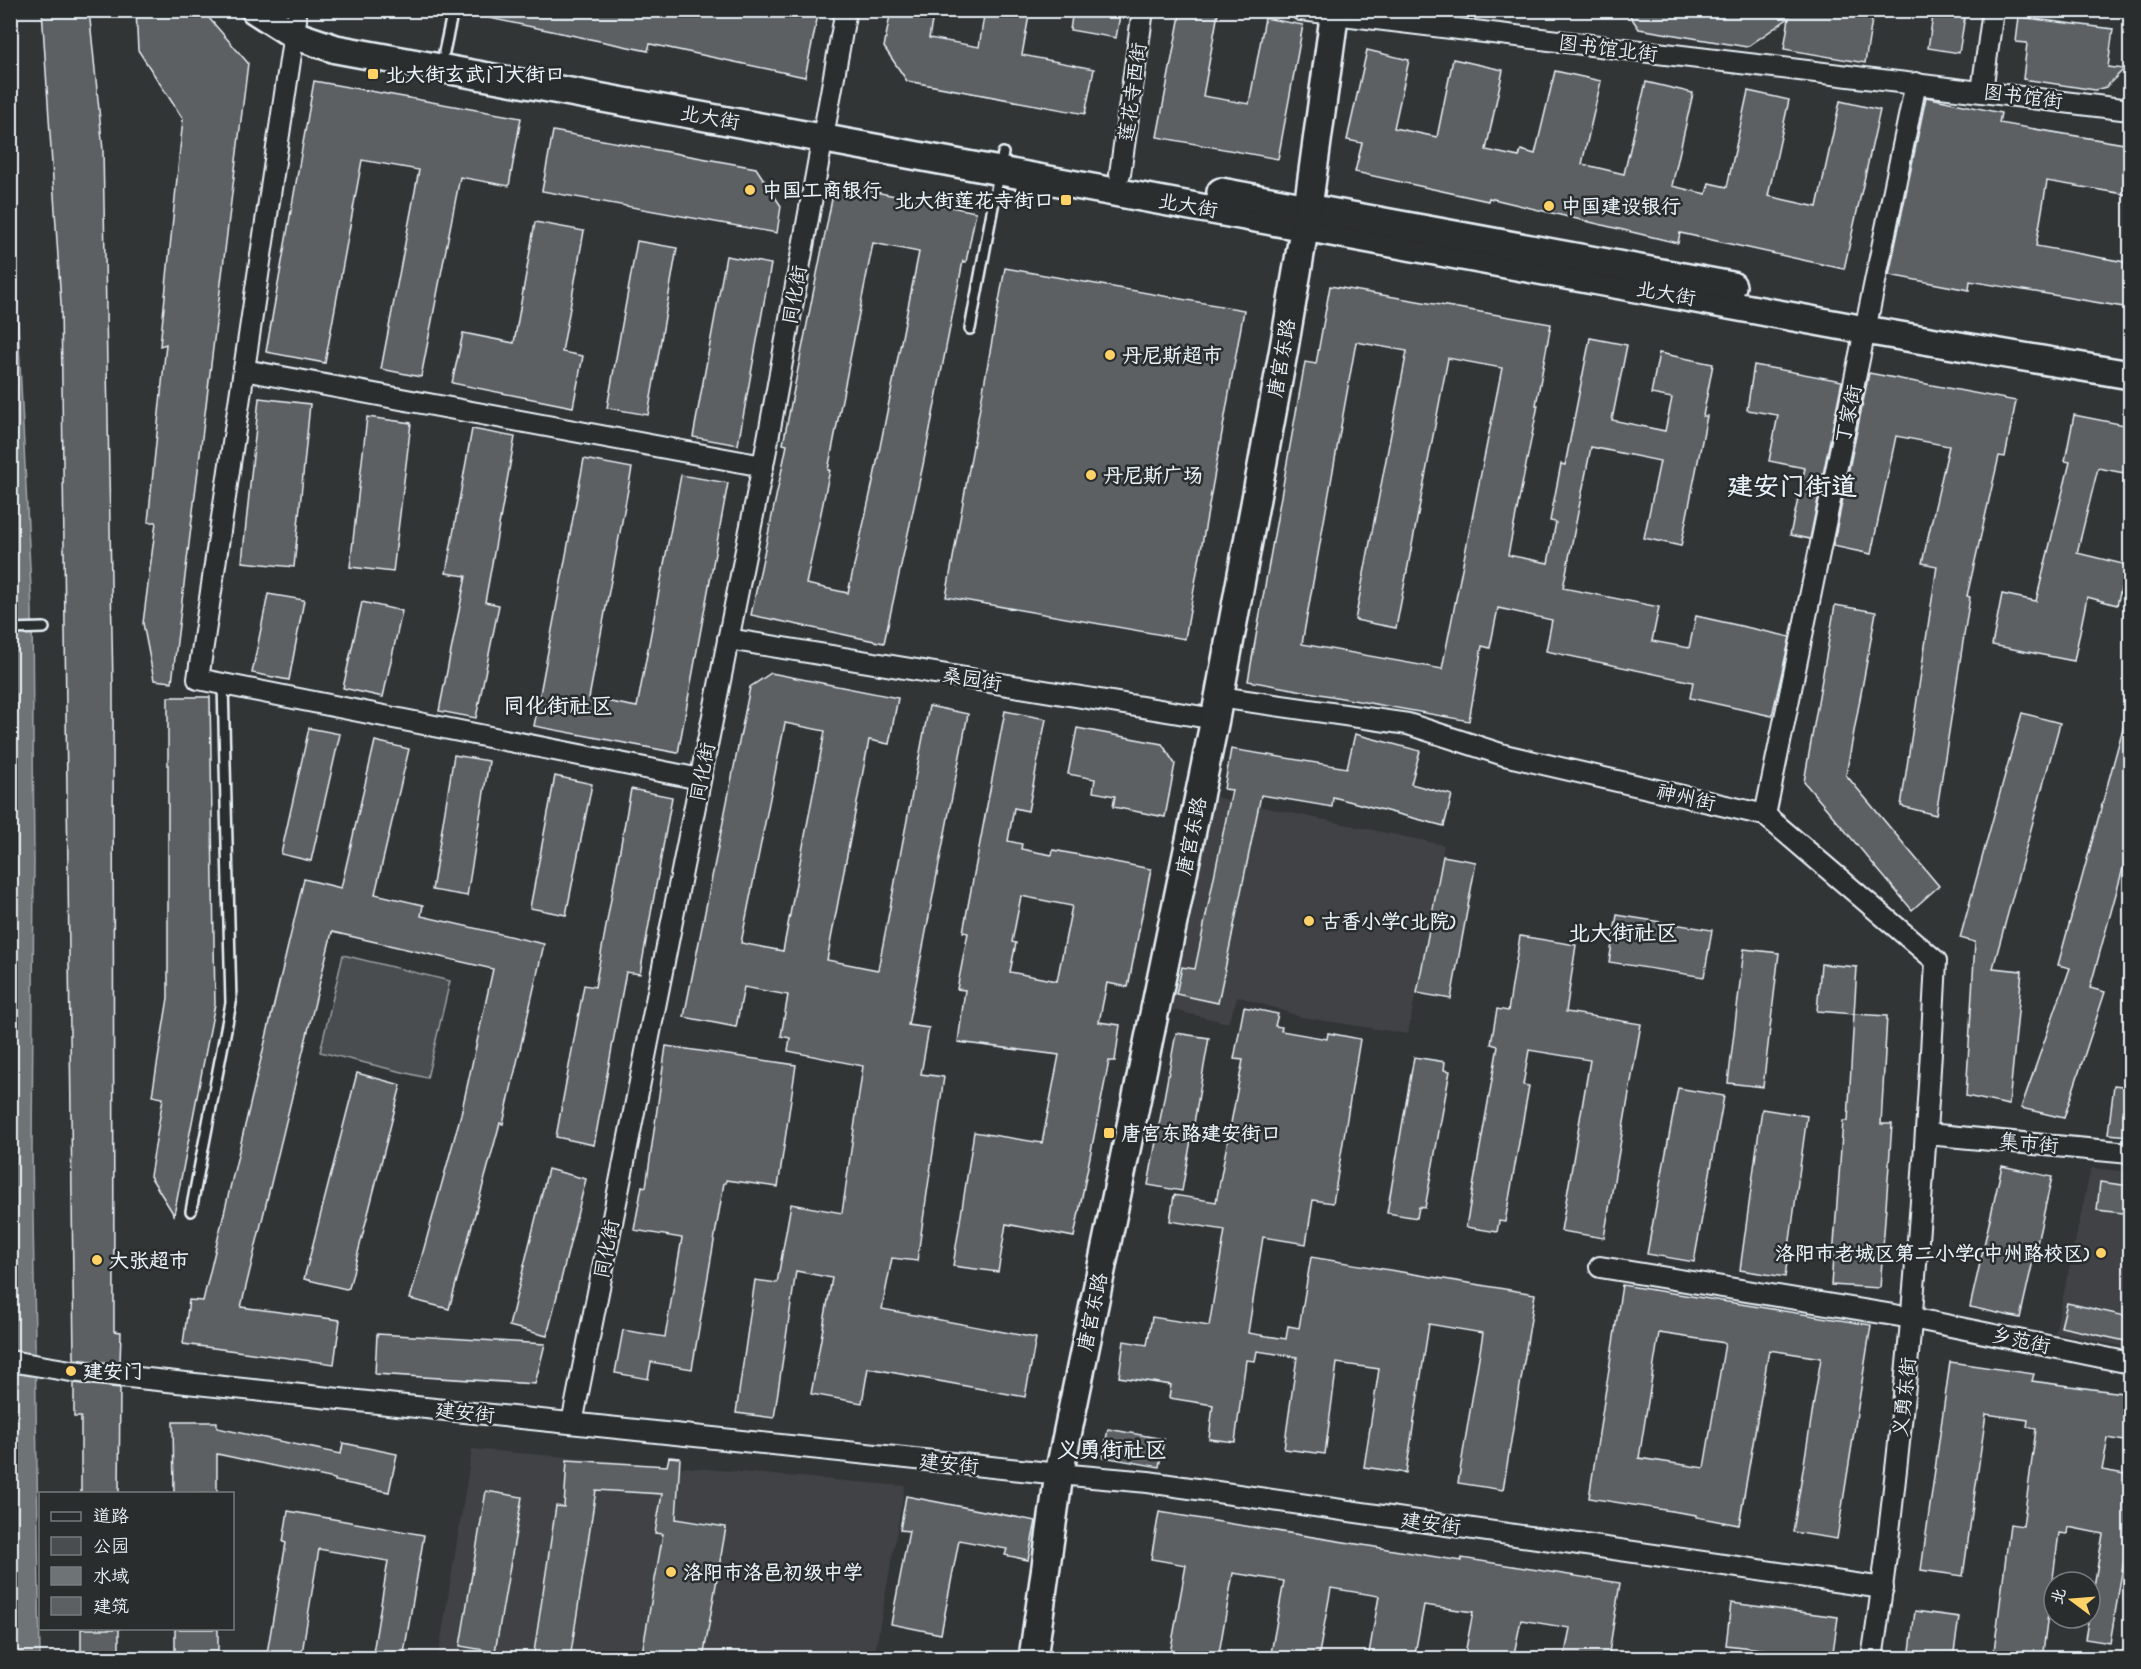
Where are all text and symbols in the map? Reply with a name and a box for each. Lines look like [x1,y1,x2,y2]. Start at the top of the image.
street label: 图书馆北街 [1556,30,1659,71]
street label: 莲花寺西街 [1113,41,1156,144]
place label: 北大街玄武门大街口 [385,62,565,91]
marker: 北大街玄武门大街口 [366,67,380,81]
street label: 图书馆街 [1981,79,2064,118]
street label: 北大街 [678,100,742,139]
place label: 中国工商银行 [762,178,882,207]
marker: 中国工商银行 [743,183,757,197]
place label: 北大街莲花寺街口 [894,188,1054,217]
street label: 北大街 [1156,188,1220,227]
marker: 北大街莲花寺街口 [1059,193,1073,207]
place label: 中国建设银行 [1561,194,1681,223]
marker: 中国建设银行 [1542,199,1556,213]
street label: 同化街 [777,263,816,327]
street label: 北大街 [1634,276,1698,315]
street label: 唐宫东路 [1262,316,1305,400]
place label: 丹尼斯超市 [1122,343,1222,372]
marker: 丹尼斯超市 [1103,348,1117,362]
street label: 丁家街 [1830,382,1871,447]
place label: 丹尼斯广场 [1103,463,1203,492]
marker: 丹尼斯广场 [1084,468,1098,482]
district label: 建安门街道 [1727,470,1857,508]
street label: 桑园街 [940,662,1004,700]
district label: 同化街社区 [503,692,613,724]
street label: 同化街 [684,740,724,805]
street label: 神州街 [1653,779,1718,820]
street label: 唐宫东路 [1171,793,1216,879]
place label: 古香小学(北院) [1321,909,1455,938]
marker: 古香小学(北院) [1302,914,1316,928]
district label: 北大街社区 [1568,919,1678,951]
place label: 唐宫东路建安街口 [1121,1121,1281,1150]
marker: 唐宫东路建安街口 [1102,1126,1116,1140]
street label: 集市街 [1998,1128,2060,1163]
street label: 同化街 [588,1217,628,1282]
place label: 洛阳市老城区第二小学(中州路校区) [1775,1241,2089,1270]
marker: 洛阳市老城区第二小学(中州路校区) [2094,1246,2108,1260]
place label: 大张超市 [109,1248,189,1277]
marker: 大张超市 [90,1253,104,1267]
street label: 唐宫东路 [1072,1269,1117,1355]
street label: 乡范街 [1988,1322,2053,1363]
street label: 义勇东街 [1888,1356,1925,1439]
place label: 建安门 [83,1359,143,1388]
marker: 建安门 [64,1364,78,1378]
street label: 建安街 [433,1397,496,1432]
district label: 义勇街社区 [1057,1436,1167,1468]
street label: 建安街 [917,1448,980,1483]
legend [39,1492,234,1630]
text: 道路 [93,1505,129,1531]
street label: 建安街 [1399,1507,1462,1544]
text: 公园 [93,1535,129,1561]
place label: 洛阳市洛邑初级中学 [683,1560,863,1589]
text: 水域 [93,1565,129,1591]
marker: 洛阳市洛邑初级中学 [664,1565,678,1579]
north arrow [2042,1570,2102,1630]
text: 北 [2046,1585,2073,1607]
text: 建筑 [93,1595,129,1621]

